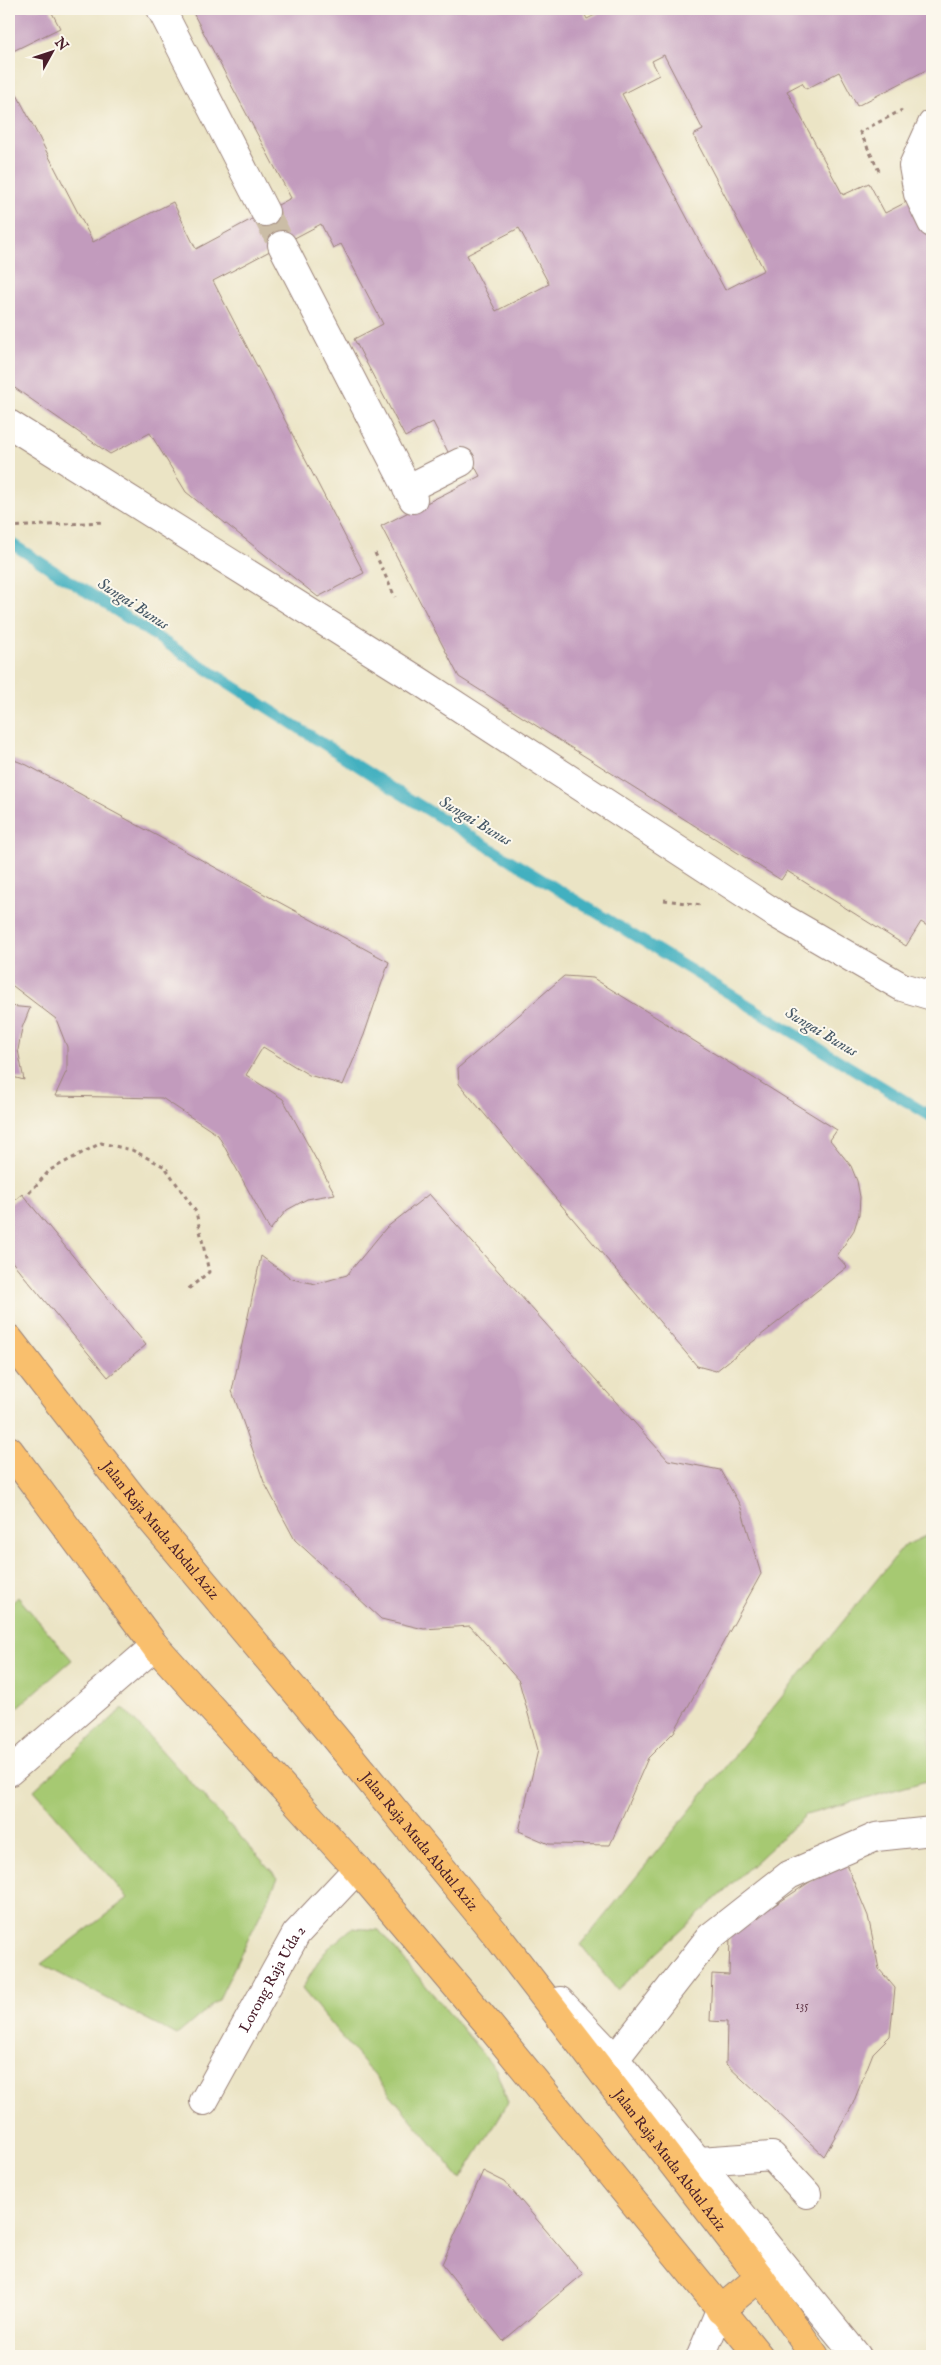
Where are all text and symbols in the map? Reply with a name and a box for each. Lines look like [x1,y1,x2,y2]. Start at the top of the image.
north arrow [28,28,78,78]
text: N [50,33,72,55]
water label: Sungai Bunus [94,574,173,635]
water label: Sungai Bunus [435,792,515,851]
water label: Sungai Bunus [781,1003,861,1062]
street label: Jalan Raja Muda Abdul Aziz [96,1456,223,1604]
street label: Jalan Raja Muda Abdul Aziz [355,1767,482,1915]
street label: Lorong Raja Uda 2 [235,1921,310,2036]
house number: 135 [795,1998,809,2013]
street label: Jalan Raja Muda Abdul Aziz [608,2084,730,2235]

